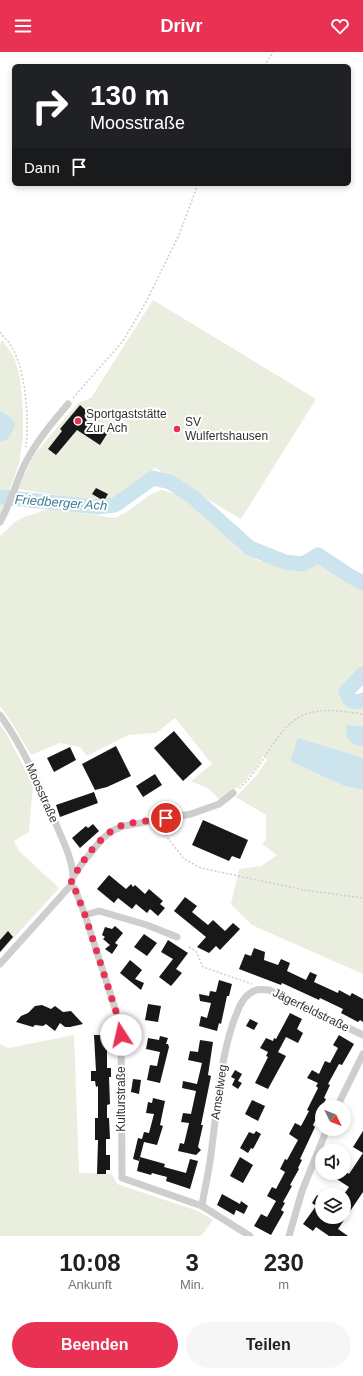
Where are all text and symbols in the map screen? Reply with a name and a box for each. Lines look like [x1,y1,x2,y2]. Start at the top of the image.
icon: menu [12,15,34,37]
icon: heart [329,15,351,37]
text: Drivr [160,16,203,36]
icon: right [24,80,76,132]
text: 130 m [90,80,169,111]
text: Moosstraße [90,113,185,133]
icon: arrive [68,156,90,178]
text: Dann [24,159,60,176]
place label: Sportgaststätte Zur Ach [86,407,167,435]
place label: SV Wulfertshausen [185,415,268,443]
marker: Sportgaststätte Zur Ach [73,416,83,426]
marker: SV Wulfertshausen [172,424,182,434]
water label: Friedberger Ach [14,492,108,513]
street label: Moosstraße [23,761,61,825]
pin [149,801,183,835]
icon: arrive [155,807,177,829]
street label: Jägerfeldstraße [270,985,352,1035]
position arrow [100,1014,142,1056]
street label: Amselweg [208,1064,230,1120]
street label: Kulturstraße [114,1066,128,1132]
north arrow [315,1100,351,1136]
map controls [315,1100,351,1224]
button: sound [315,1144,351,1180]
button: layers [315,1188,351,1224]
text: 10:08 [59,1249,121,1276]
text: 3 [185,1249,199,1276]
text: 230 [264,1249,304,1276]
text: Ankunft [68,1277,112,1292]
text: Min. [180,1277,204,1292]
text: m [278,1277,289,1292]
button: Beenden [12,1322,178,1368]
button: Teilen [186,1322,351,1368]

